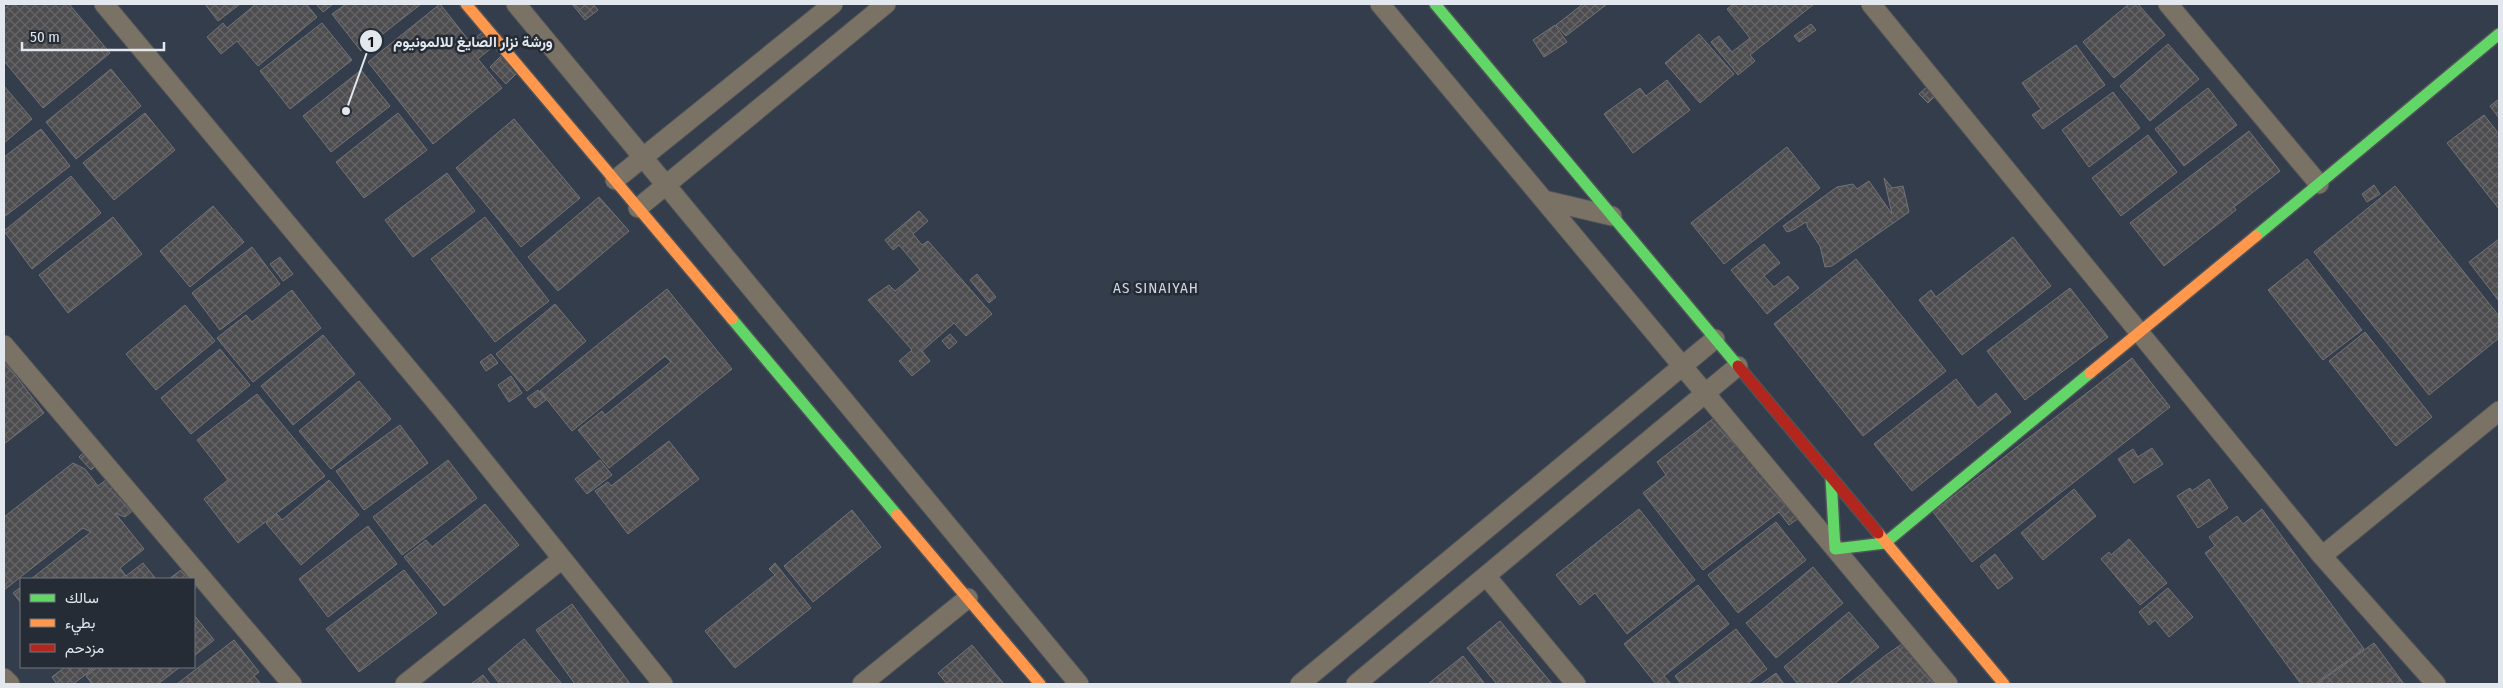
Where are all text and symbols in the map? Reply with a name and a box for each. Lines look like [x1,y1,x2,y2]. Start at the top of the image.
scale bar [22,20,165,52]
callout: ورشة نزار الصايغ للالمونيوم [358,26,563,56]
text: 50 m [30,28,60,46]
text: 1 [368,33,374,51]
text: ورشة نزار الصايغ للالمونيوم [393,33,553,52]
district label: AS SINAIYAH [1113,279,1199,297]
legend [20,578,195,668]
text: سالك [65,589,99,607]
text: بطيء [65,614,95,636]
text: مزدحم [65,639,104,658]

